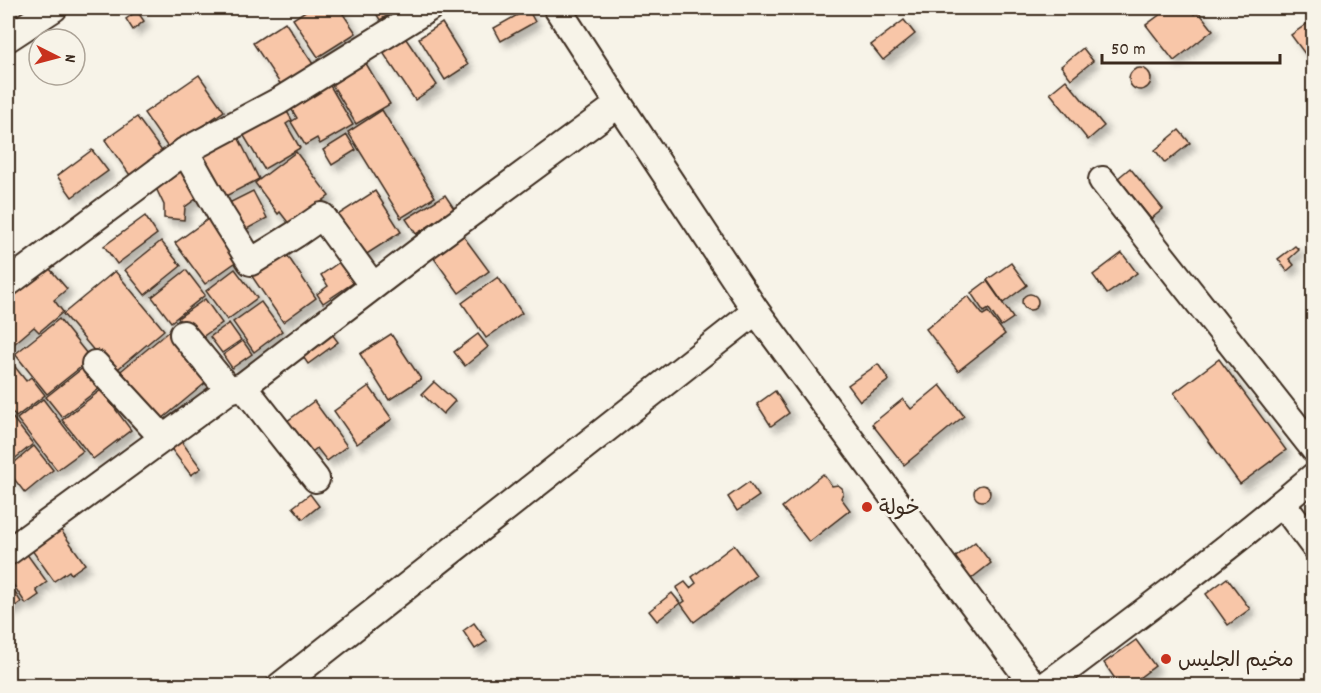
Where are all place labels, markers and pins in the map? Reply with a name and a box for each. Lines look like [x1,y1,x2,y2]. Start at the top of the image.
place label: خولة [879,495,920,525]
marker: خولة [860,500,874,514]
place label: مخيم الجليس [1178,647,1294,677]
marker: مخيم الجليس [1159,652,1173,666]

